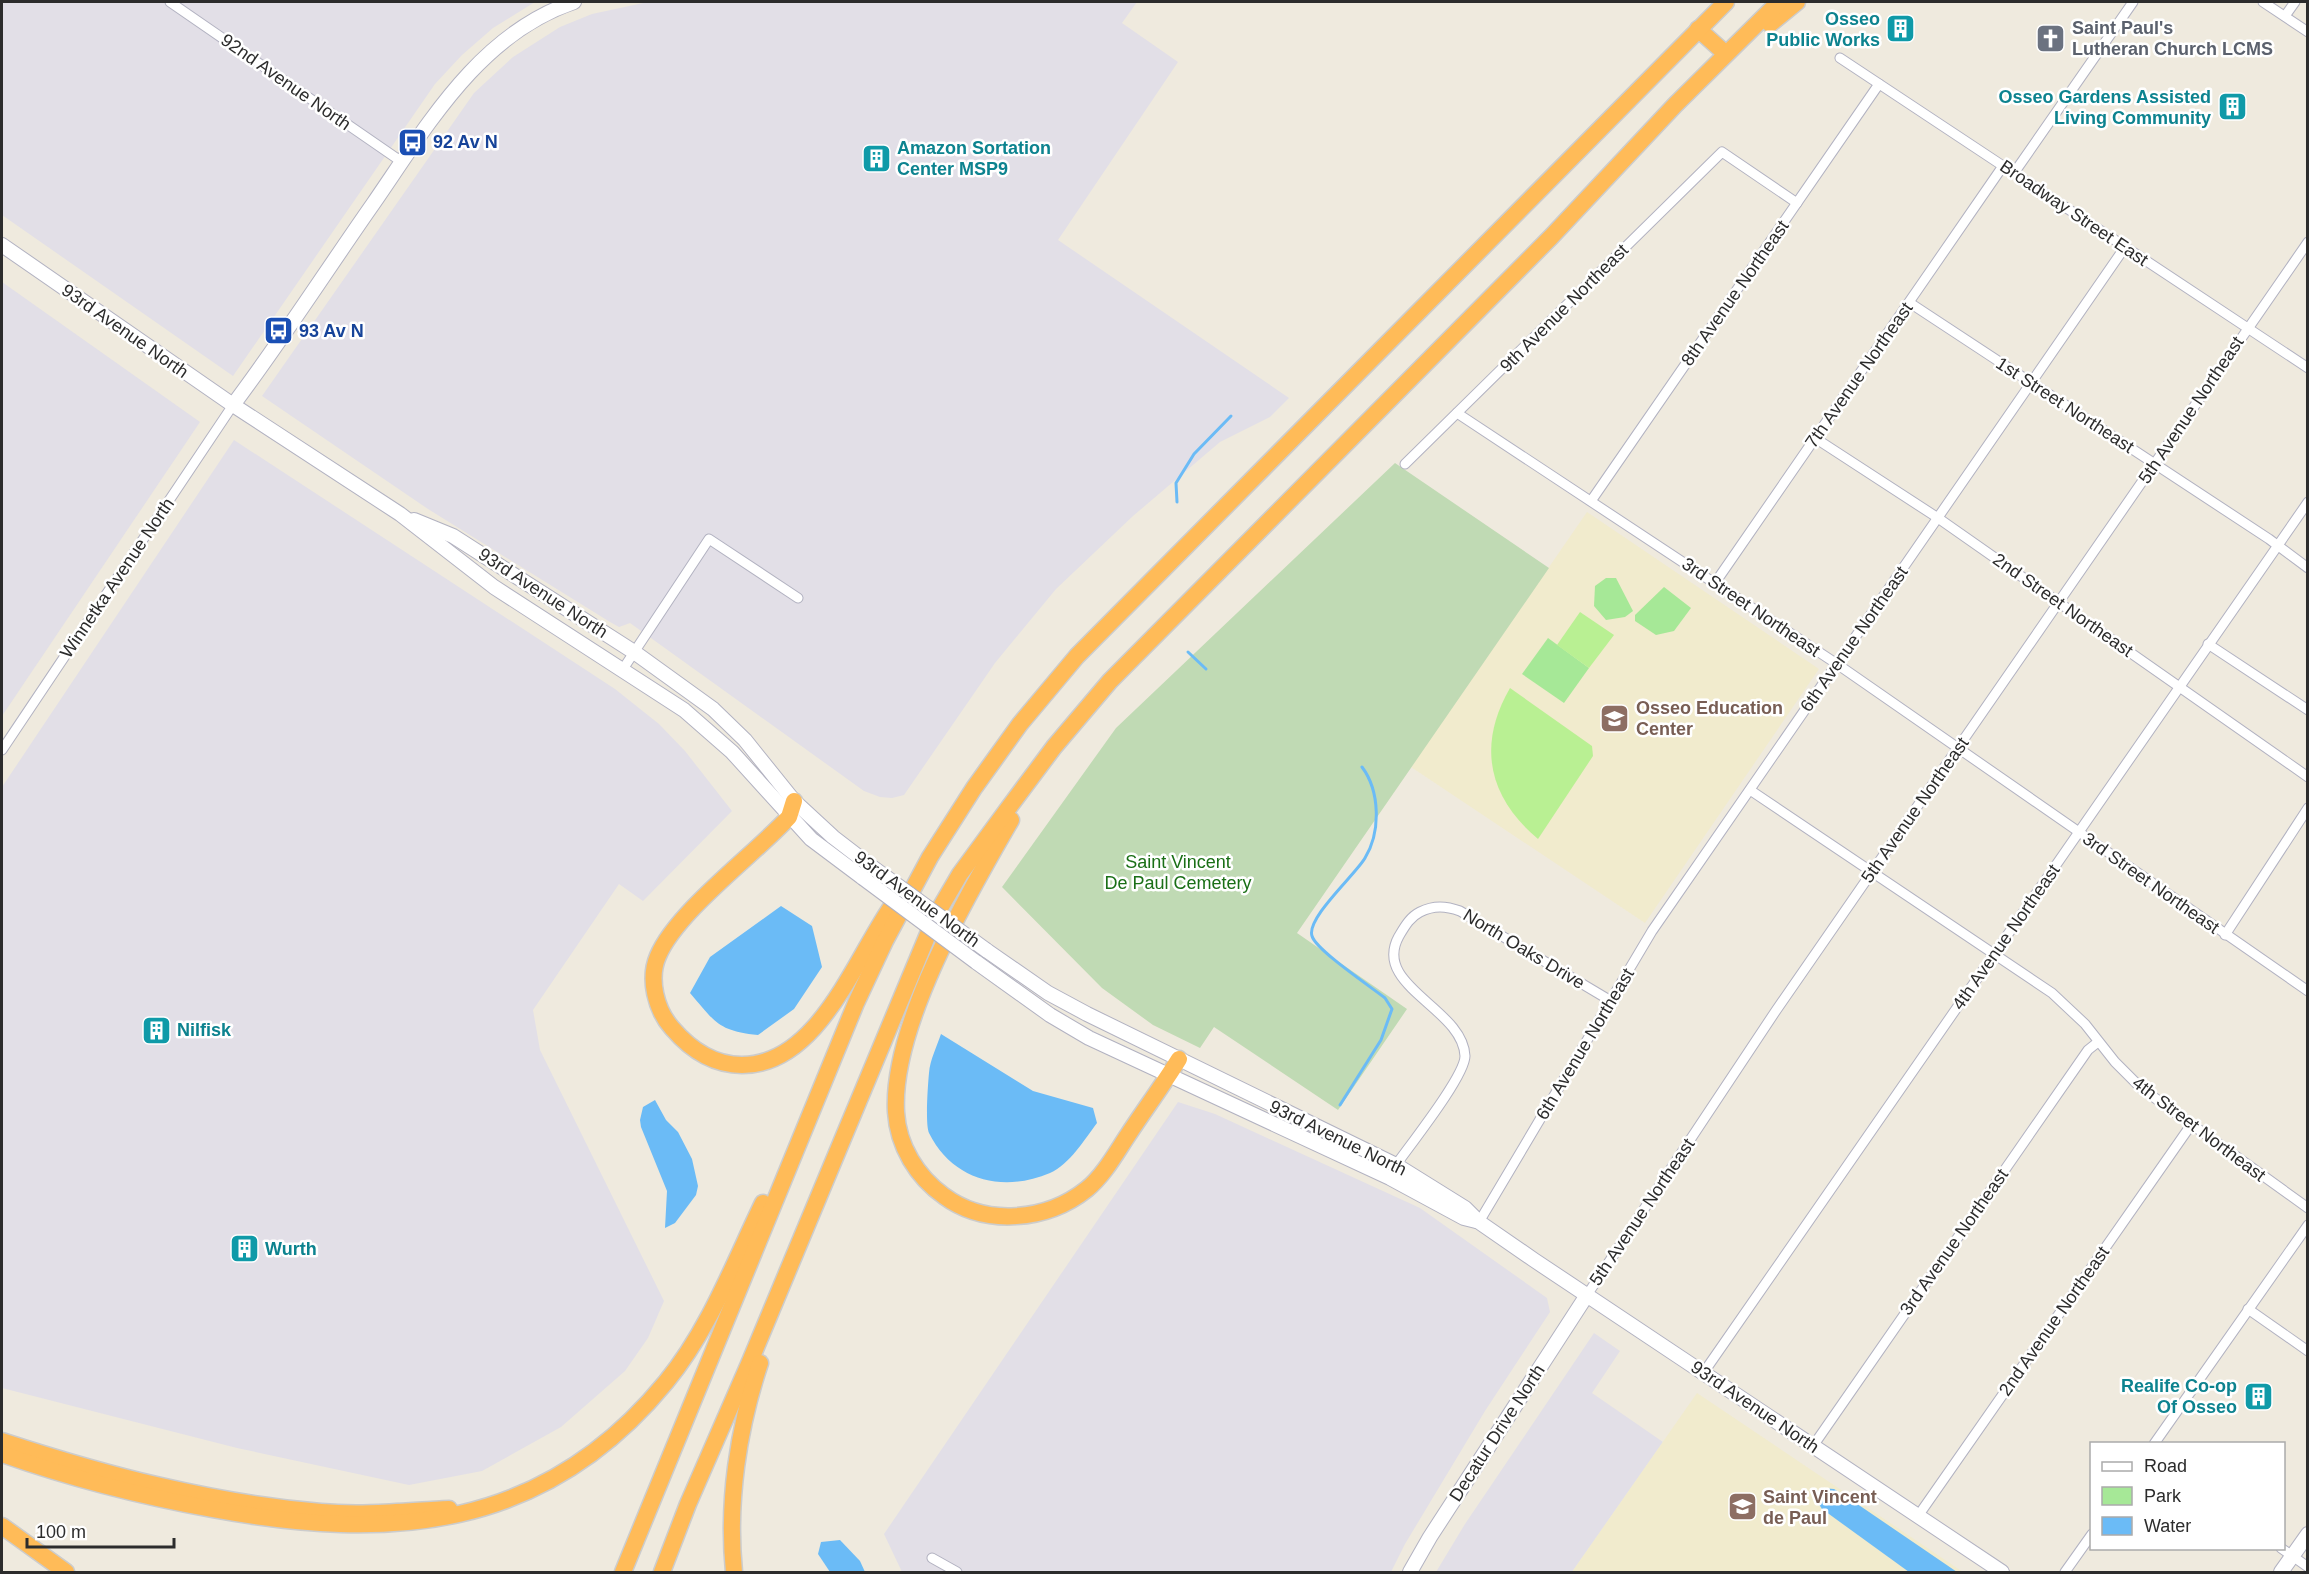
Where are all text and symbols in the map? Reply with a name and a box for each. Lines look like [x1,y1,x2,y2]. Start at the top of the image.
place label: Osseo Public Works [1766,9,1880,50]
building icon: Osseo Public Works [1885,13,1917,45]
place label: Saint Paul's Lutheran Church LCMS [2072,18,2273,59]
church icon: Saint Paul's Lutheran Church LCMS [2035,22,2067,54]
street label: 92nd Avenue North [217,30,355,134]
place label: Osseo Gardens Assisted Living Community [1999,87,2211,128]
building icon: Osseo Gardens Assisted Living Community [2216,91,2248,123]
bus stop icon: 92 Av N [396,126,428,158]
place label: 92 Av N [433,132,498,152]
place label: Amazon Sortation Center MSP9 [897,138,1051,179]
building icon: Amazon Sortation Center MSP9 [860,142,892,174]
street label: Broadway Street East [1996,156,2152,270]
street label: 8th Avenue Northeast [1677,216,1793,370]
street label: 9th Avenue Northeast [1496,240,1632,376]
street label: 93rd Avenue North [58,280,192,382]
street label: 7th Avenue Northeast [1801,298,1917,452]
bus stop icon: 93 Av N [262,315,294,347]
place label: 93 Av N [299,321,364,341]
street label: 5th Avenue Northeast [2134,333,2248,487]
street label: 1st Street Northeast [1992,353,2138,457]
street label: Winnetka Avenue North [56,494,178,662]
street label: 93rd Avenue North [475,544,611,642]
street label: 2nd Street Northeast [1989,549,2137,661]
street label: 3rd Street Northeast [1678,553,1824,661]
street label: 6th Avenue Northeast [1796,562,1912,716]
place label: Osseo Education Center [1636,698,1783,739]
school or university icon: Osseo Education Center [1599,702,1631,734]
street label: 5th Avenue Northeast [1857,733,1973,887]
street label: 3rd Street Northeast [2079,828,2223,938]
street label: 93rd Avenue North [851,847,983,951]
park label: Saint Vincent De Paul Cemetery [1104,852,1252,893]
street label: 4th Avenue Northeast [1948,860,2064,1014]
street label: North Oaks Drive [1460,905,1588,993]
street label: 6th Avenue Northeast [1532,965,1638,1123]
building icon: Nilfisk [140,1014,172,1046]
place label: Nilfisk [177,1020,232,1040]
street label: 4th Street Northeast [2129,1073,2269,1185]
street label: 93rd Avenue North [1266,1096,1410,1180]
street label: 5th Avenue Northeast [1585,1135,1699,1289]
street label: 3rd Avenue Northeast [1896,1165,2012,1319]
building icon: Wurth [228,1233,260,1265]
place label: Wurth [265,1239,317,1259]
street label: 2nd Avenue Northeast [1995,1242,2113,1400]
street label: 93rd Avenue North [1687,1357,1823,1457]
street label: Decatur Drive North [1445,1361,1549,1505]
place label: Realife Co-op Of Osseo [2121,1376,2237,1417]
building icon: Realife Co-op Of Osseo [2242,1380,2274,1412]
legend [2090,1442,2285,1550]
text: Road [2144,1456,2187,1476]
text: Park [2144,1486,2182,1506]
place label: Saint Vincent de Paul [1763,1487,1877,1528]
school or university icon: Saint Vincent de Paul [1726,1491,1758,1523]
scale bar [27,1511,174,1549]
text: Water [2144,1516,2191,1536]
text: 100 m [36,1522,86,1542]

